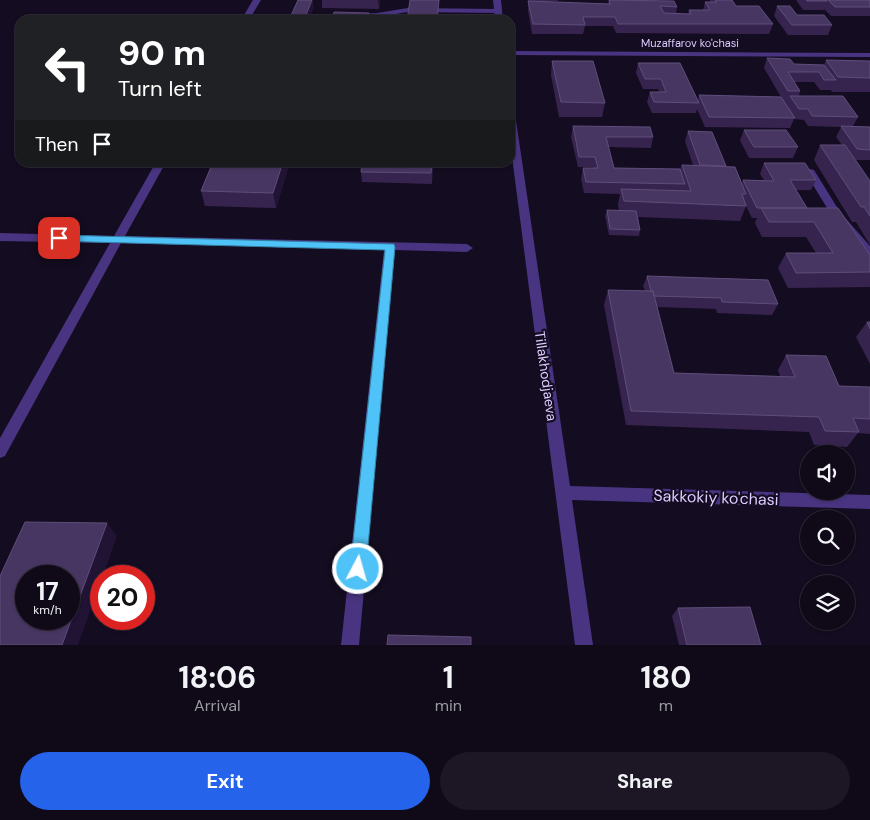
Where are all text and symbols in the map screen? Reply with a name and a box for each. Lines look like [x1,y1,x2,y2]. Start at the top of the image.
text: 90 m [118,30,206,76]
icon: left [35,35,100,100]
street label: Muzaffarov ko'chasi [641,36,739,50]
text: Turn left [118,74,202,103]
icon: arrive [88,130,116,158]
text: Then [35,132,78,157]
pin [38,217,80,259]
icon: arrive [45,224,73,252]
street label: Tillakhodjaeva [531,330,561,422]
map controls [800,445,855,630]
button: sound [800,445,855,500]
street label: Sakkokiy ko'chasi [653,485,779,510]
button: search [800,510,855,565]
position arrow [331,542,383,594]
speed limit sign: 20 [90,565,155,630]
text: 17 [36,575,59,608]
button: layers [800,575,855,630]
text: km/h [33,602,62,618]
text: 18:06 [179,658,256,697]
text: 1 [443,658,454,697]
text: 180 [640,658,691,697]
text: Arrival [194,695,241,716]
text: min [435,695,462,716]
text: m [659,695,673,716]
button: Exit [20,752,430,810]
button: Share [440,752,850,810]

